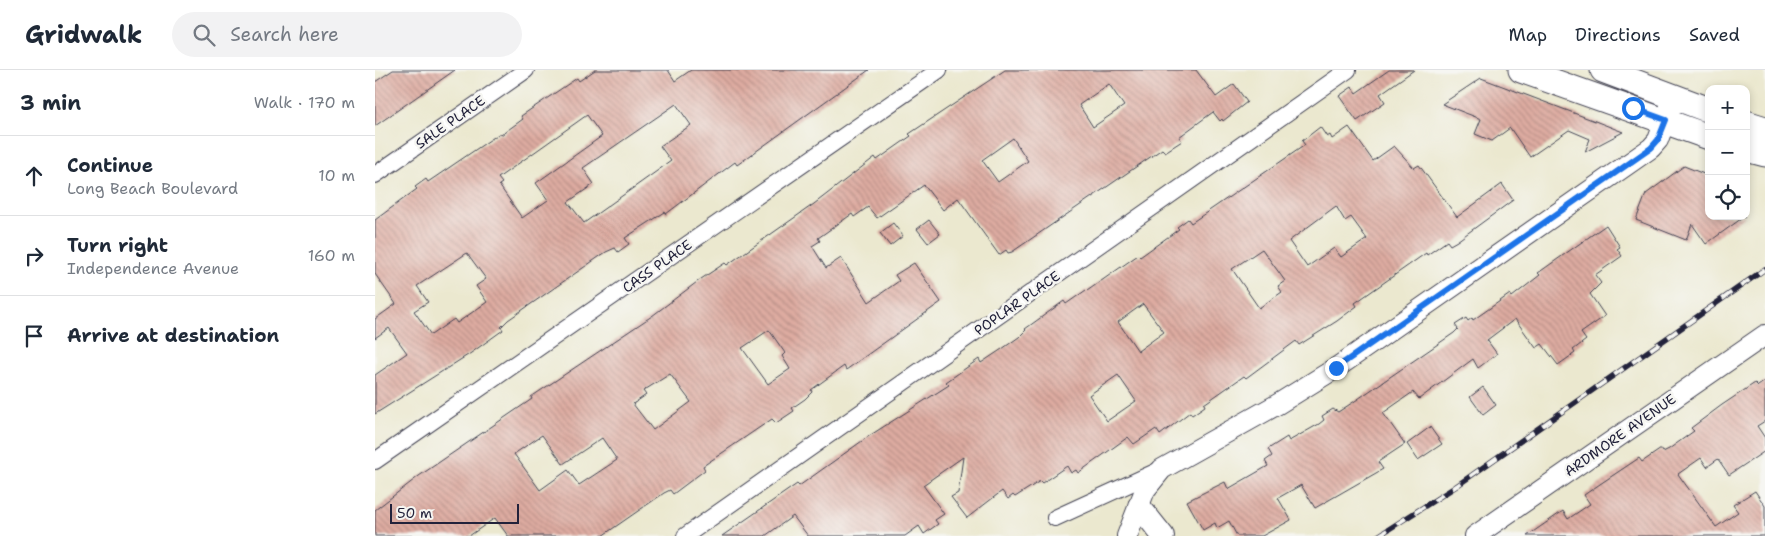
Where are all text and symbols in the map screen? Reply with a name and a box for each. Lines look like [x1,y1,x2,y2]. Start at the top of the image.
search box [172,12,522,57]
text: Gridwalk [25,19,142,51]
icon: search [190,21,218,49]
text: Search here [230,22,339,47]
text: Map [1509,23,1547,47]
text: Directions [1575,23,1661,47]
text: Saved [1689,23,1740,47]
map controls [1705,85,1750,220]
button: + [1705,85,1750,130]
text: 3 min [20,89,81,117]
street label: SALE PLACE [412,91,489,153]
text: Walk · 170 m [254,92,355,113]
route start [1622,97,1645,120]
button: − [1705,130,1750,175]
text: Continue [67,153,153,178]
icon: ahead [20,162,48,190]
text: 10 m [318,165,355,186]
button: locate [1705,175,1750,220]
text: Long Beach Boulevard [67,178,238,199]
text: Turn right [67,233,168,258]
street label: CASS PLACE [619,235,696,297]
icon: right [20,242,48,270]
text: 160 m [308,245,355,266]
text: Independence Avenue [67,258,239,279]
street label: POPLAR PLACE [971,267,1064,339]
icon: arrive [20,322,48,350]
text: Arrive at destination [67,323,279,348]
route end [1325,357,1348,380]
street label: ARDMORE AVENUE [1561,390,1680,480]
scale bar [390,501,519,524]
text: 50 m [397,504,432,522]

